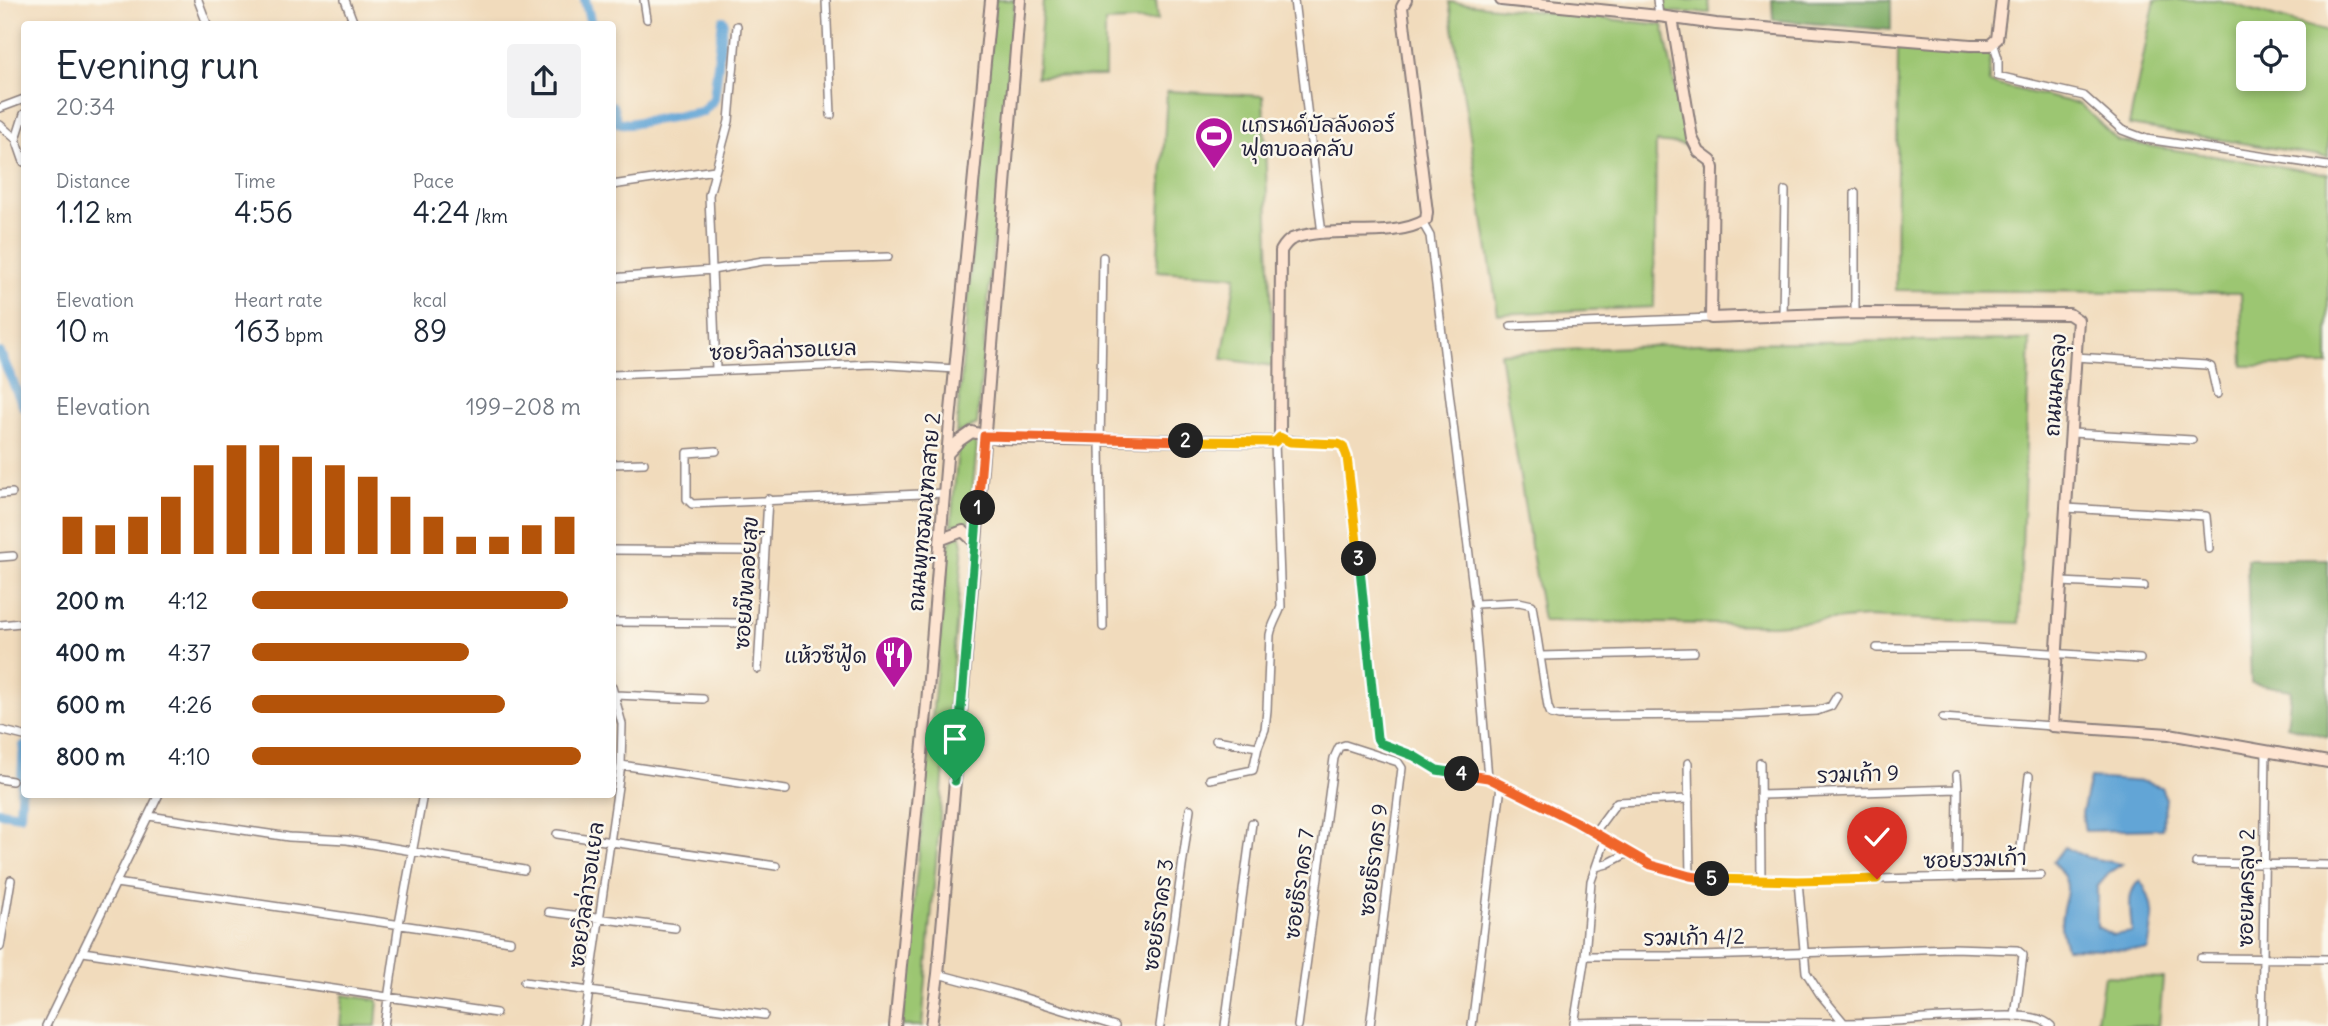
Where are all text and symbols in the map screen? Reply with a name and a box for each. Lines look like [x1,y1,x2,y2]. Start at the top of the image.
map controls [2236,21,2306,91]
button: locate [2236,21,2306,91]
text: Evening run [56,42,259,89]
button: share [507,44,581,118]
text: 20:34 [56,92,115,121]
place label: แกรนด์บัลลังดอร์ ฟุตบอลคลับ [1241,111,1395,165]
sports icon: แกรนด์บัลลังดอร์ ฟุตบอลคลับ [1193,115,1235,170]
text: Distance [56,169,130,193]
text: Time [234,169,275,193]
text: Pace [413,169,454,193]
text: 1.12 [56,193,101,231]
text: 4:56 [234,193,293,231]
text: 4:24 [413,193,470,231]
text: km [101,204,132,228]
text: /km [470,204,508,228]
text: Elevation [56,288,134,312]
text: Heart rate [234,288,322,312]
text: kcal [413,288,447,312]
text: 10 [56,312,88,350]
text: 163 [234,312,281,350]
text: 89 [413,312,447,350]
text: m [88,323,109,347]
text: bpm [281,323,323,347]
street label: ถนนนครลุง [2038,333,2075,438]
street label: ซอยวิลล่ารอแยล [709,334,857,366]
text: Elevation [56,392,150,421]
text: 199–208 m [466,392,581,421]
street label: ถนนพุทธมณฑลสาย 2 [902,411,949,613]
pin: 2 [1168,424,1204,458]
text: 2 [1180,428,1191,452]
pin: 1 [960,490,996,526]
text: 1 [974,495,981,519]
street label: ซอยมีพลอยสุข [728,515,767,651]
pin: 3 [1342,542,1376,576]
text: 3 [1353,546,1364,570]
text: 200 m [56,586,125,615]
text: 4:12 [168,586,208,615]
restaurant icon: แห้วซีฟู้ด [873,634,915,689]
text: 400 m [56,638,125,667]
text: 4:37 [168,638,211,667]
place label: แห้วซีฟู้ด [784,642,867,672]
text: 600 m [56,690,125,719]
text: 4:26 [168,690,212,719]
pin [925,709,985,781]
icon: arrive [936,720,974,758]
text: 800 m [56,742,125,771]
text: 4:10 [168,742,211,771]
pin: 4 [1444,756,1480,792]
street label: รวมเก้า 9 [1817,759,1899,789]
text: 4 [1456,761,1467,785]
street label: ซอยธีราคร 9 [1353,802,1393,918]
pin [1847,807,1907,879]
icon: check [1858,818,1896,856]
street label: ซอยวิลล่ารอแยล [562,820,610,970]
street label: ซอยธีราคร 7 [1278,827,1320,941]
street label: ซอยนครลุง 2 [2231,828,2264,948]
street label: ซอยรวมเก้า [1923,844,2027,874]
street label: ซอยธีราคร 3 [1137,857,1179,973]
pin: 5 [1694,862,1730,896]
text: 5 [1706,866,1717,890]
street label: รวมเก้า 4/2 [1643,923,1745,951]

